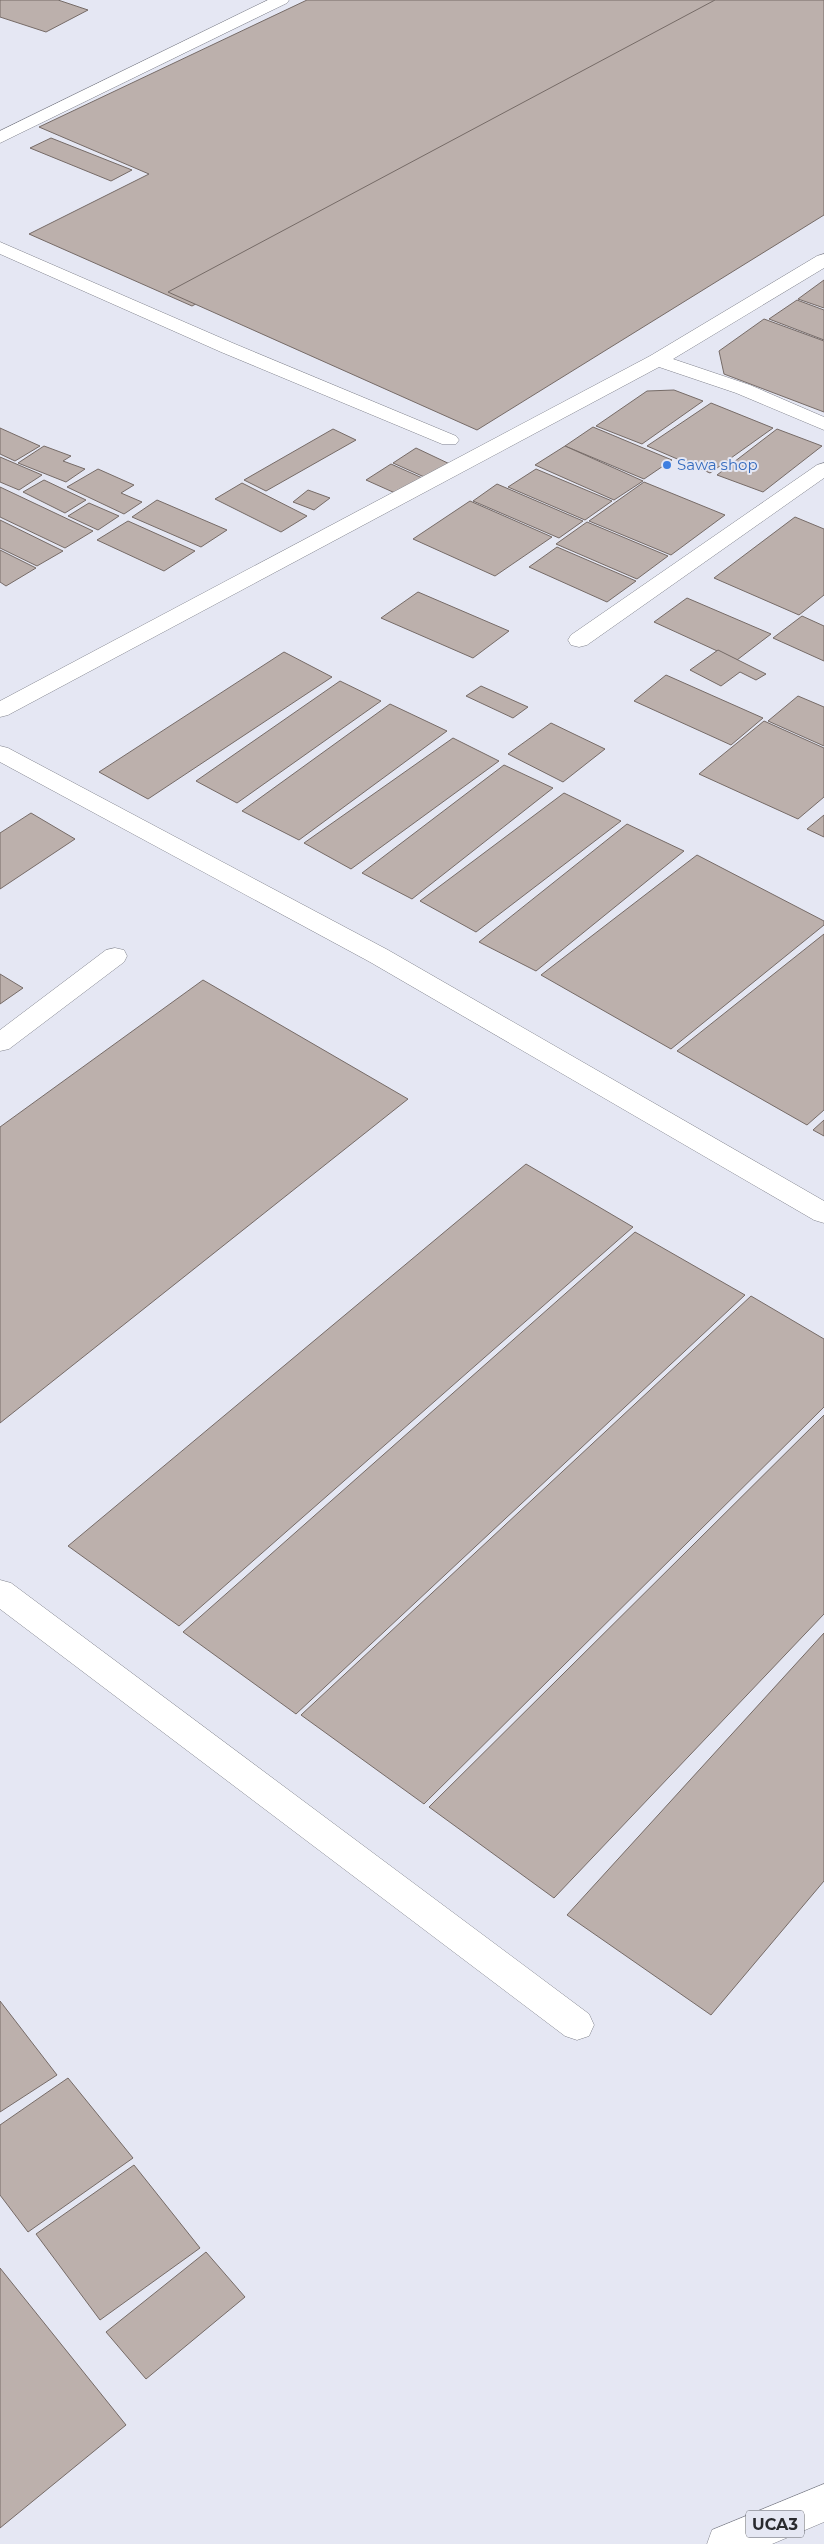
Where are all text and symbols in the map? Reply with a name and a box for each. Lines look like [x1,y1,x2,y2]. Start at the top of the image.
place label: Sawa shop [677,455,758,474]
marker: Sawa shop [661,459,673,471]
road number: UCA3 [746,2510,804,2538]

